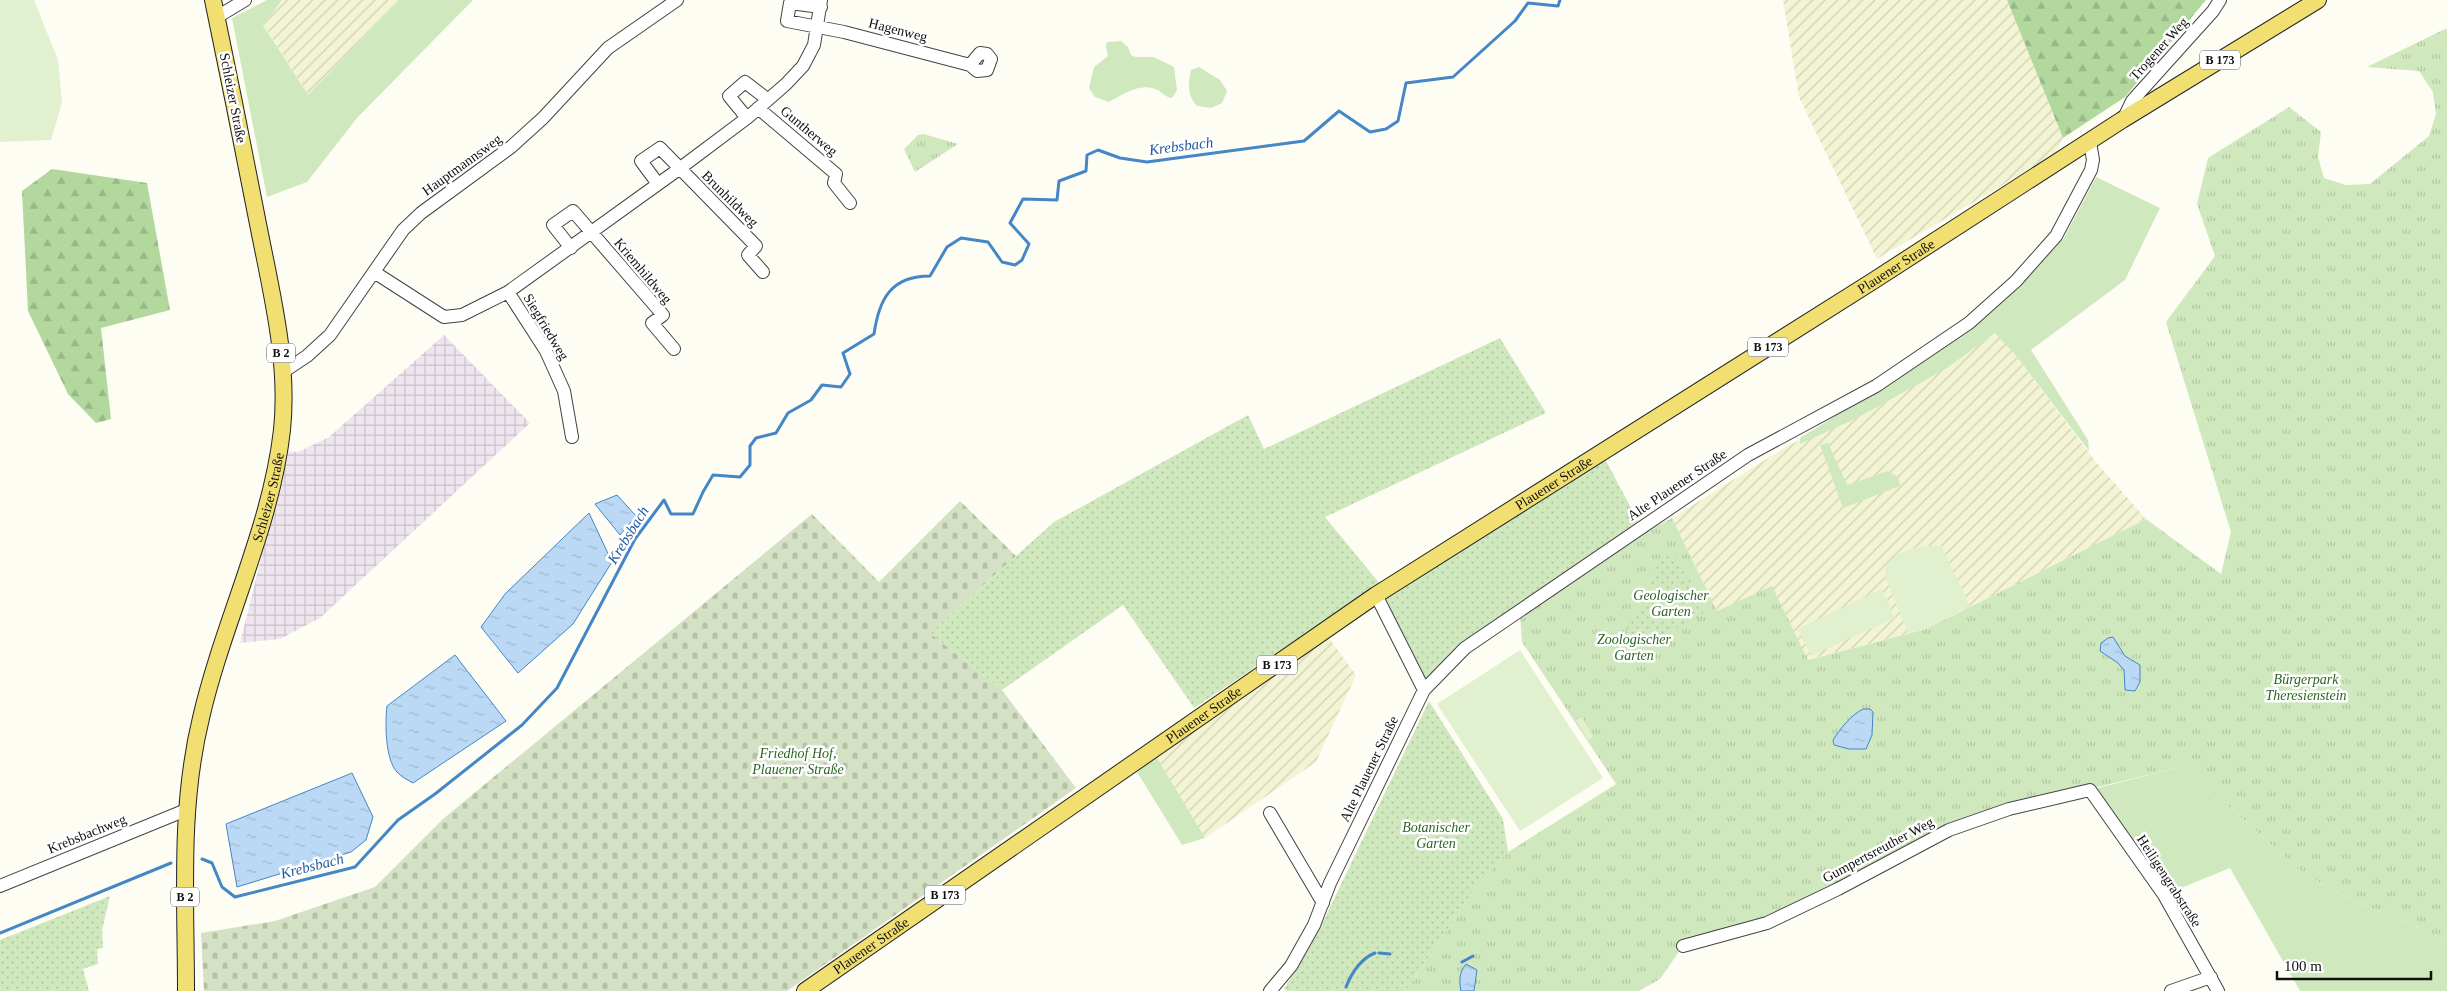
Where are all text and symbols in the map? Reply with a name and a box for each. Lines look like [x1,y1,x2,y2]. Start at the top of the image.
street label: Trogener Weg [2127,14,2191,84]
street label: Hagenweg [867,15,929,45]
road number: B 173 [2200,50,2240,70]
street label: Schleizer Straße [217,52,249,144]
street label: Guntherweg [778,103,840,159]
street label: Hauptmannsweg [420,131,504,199]
water label: Krebsbach [1147,134,1214,158]
street label: Brunhildweg [699,168,761,230]
street label: Kriemhildweg [611,235,675,307]
street label: Plauener Straße [1855,236,1937,296]
street label: Siegfriedweg [520,291,572,363]
road number: B 173 [1748,338,1788,357]
road number: B 2 [267,343,295,362]
street label: Alte Plauener Straße [1625,446,1729,524]
street label: Schleizer Straße [249,452,286,544]
street label: Plauener Straße [1512,453,1595,513]
water label: Krebsbach [604,503,652,567]
park label: Geologischer Garten [1633,588,1709,619]
park label: Zoologischer Garten [1597,632,1671,663]
road number: B 173 [1257,656,1297,674]
park label: Bürgerpark Theresienstein [2265,672,2347,703]
street label: Plauener Straße [1163,683,1244,746]
street label: Alte Plauener Straße [1337,714,1401,824]
park label: Friedhof Hof, Plauener Straße [751,746,844,777]
street label: Krebsbachweg [46,811,128,857]
street label: Gumpertsreuther Weg [1820,814,1936,886]
park label: Botanischer Garten [1402,820,1470,851]
street label: Heiligengrabstraße [2134,832,2204,930]
water label: Krebsbach [278,850,345,882]
road number: B 173 [925,886,965,904]
road number: B 2 [171,888,199,906]
street label: Plauener Straße [830,914,911,977]
scale bar [2277,948,2431,980]
text: 100 m [2284,958,2322,974]

